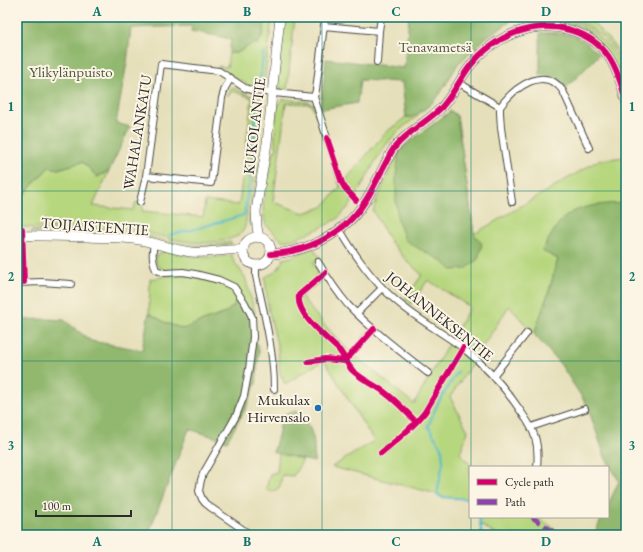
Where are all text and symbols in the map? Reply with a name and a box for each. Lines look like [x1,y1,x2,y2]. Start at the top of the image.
text: A [91,3,102,20]
text: B [243,3,251,20]
text: C [391,3,401,20]
text: D [541,3,551,20]
park label: Tenavametsä [398,37,472,56]
park label: Ylikylänpuisto [29,62,113,81]
street label: WAHALANKATU [119,73,155,191]
street label: KUKOLANTIE [239,76,269,176]
text: 1 [8,98,15,115]
text: 1 [629,98,636,115]
street label: TOIJAISTENTIE [41,213,150,239]
street label: JOHANNEKSENTIE [381,266,498,365]
text: 2 [8,268,15,285]
text: 2 [629,268,636,285]
place label: Mukulax Hirvensalo [247,390,311,426]
marker: Mukulax Hirvensalo [313,403,323,413]
text: 3 [8,437,15,454]
text: 3 [629,437,636,454]
legend [469,466,609,518]
text: Cycle path [505,474,554,490]
scale bar [36,492,131,518]
text: Path [505,494,526,510]
text: 100 m [42,498,72,514]
text: A [91,533,102,550]
text: B [243,533,251,550]
text: C [391,533,401,550]
text: D [541,533,551,550]

